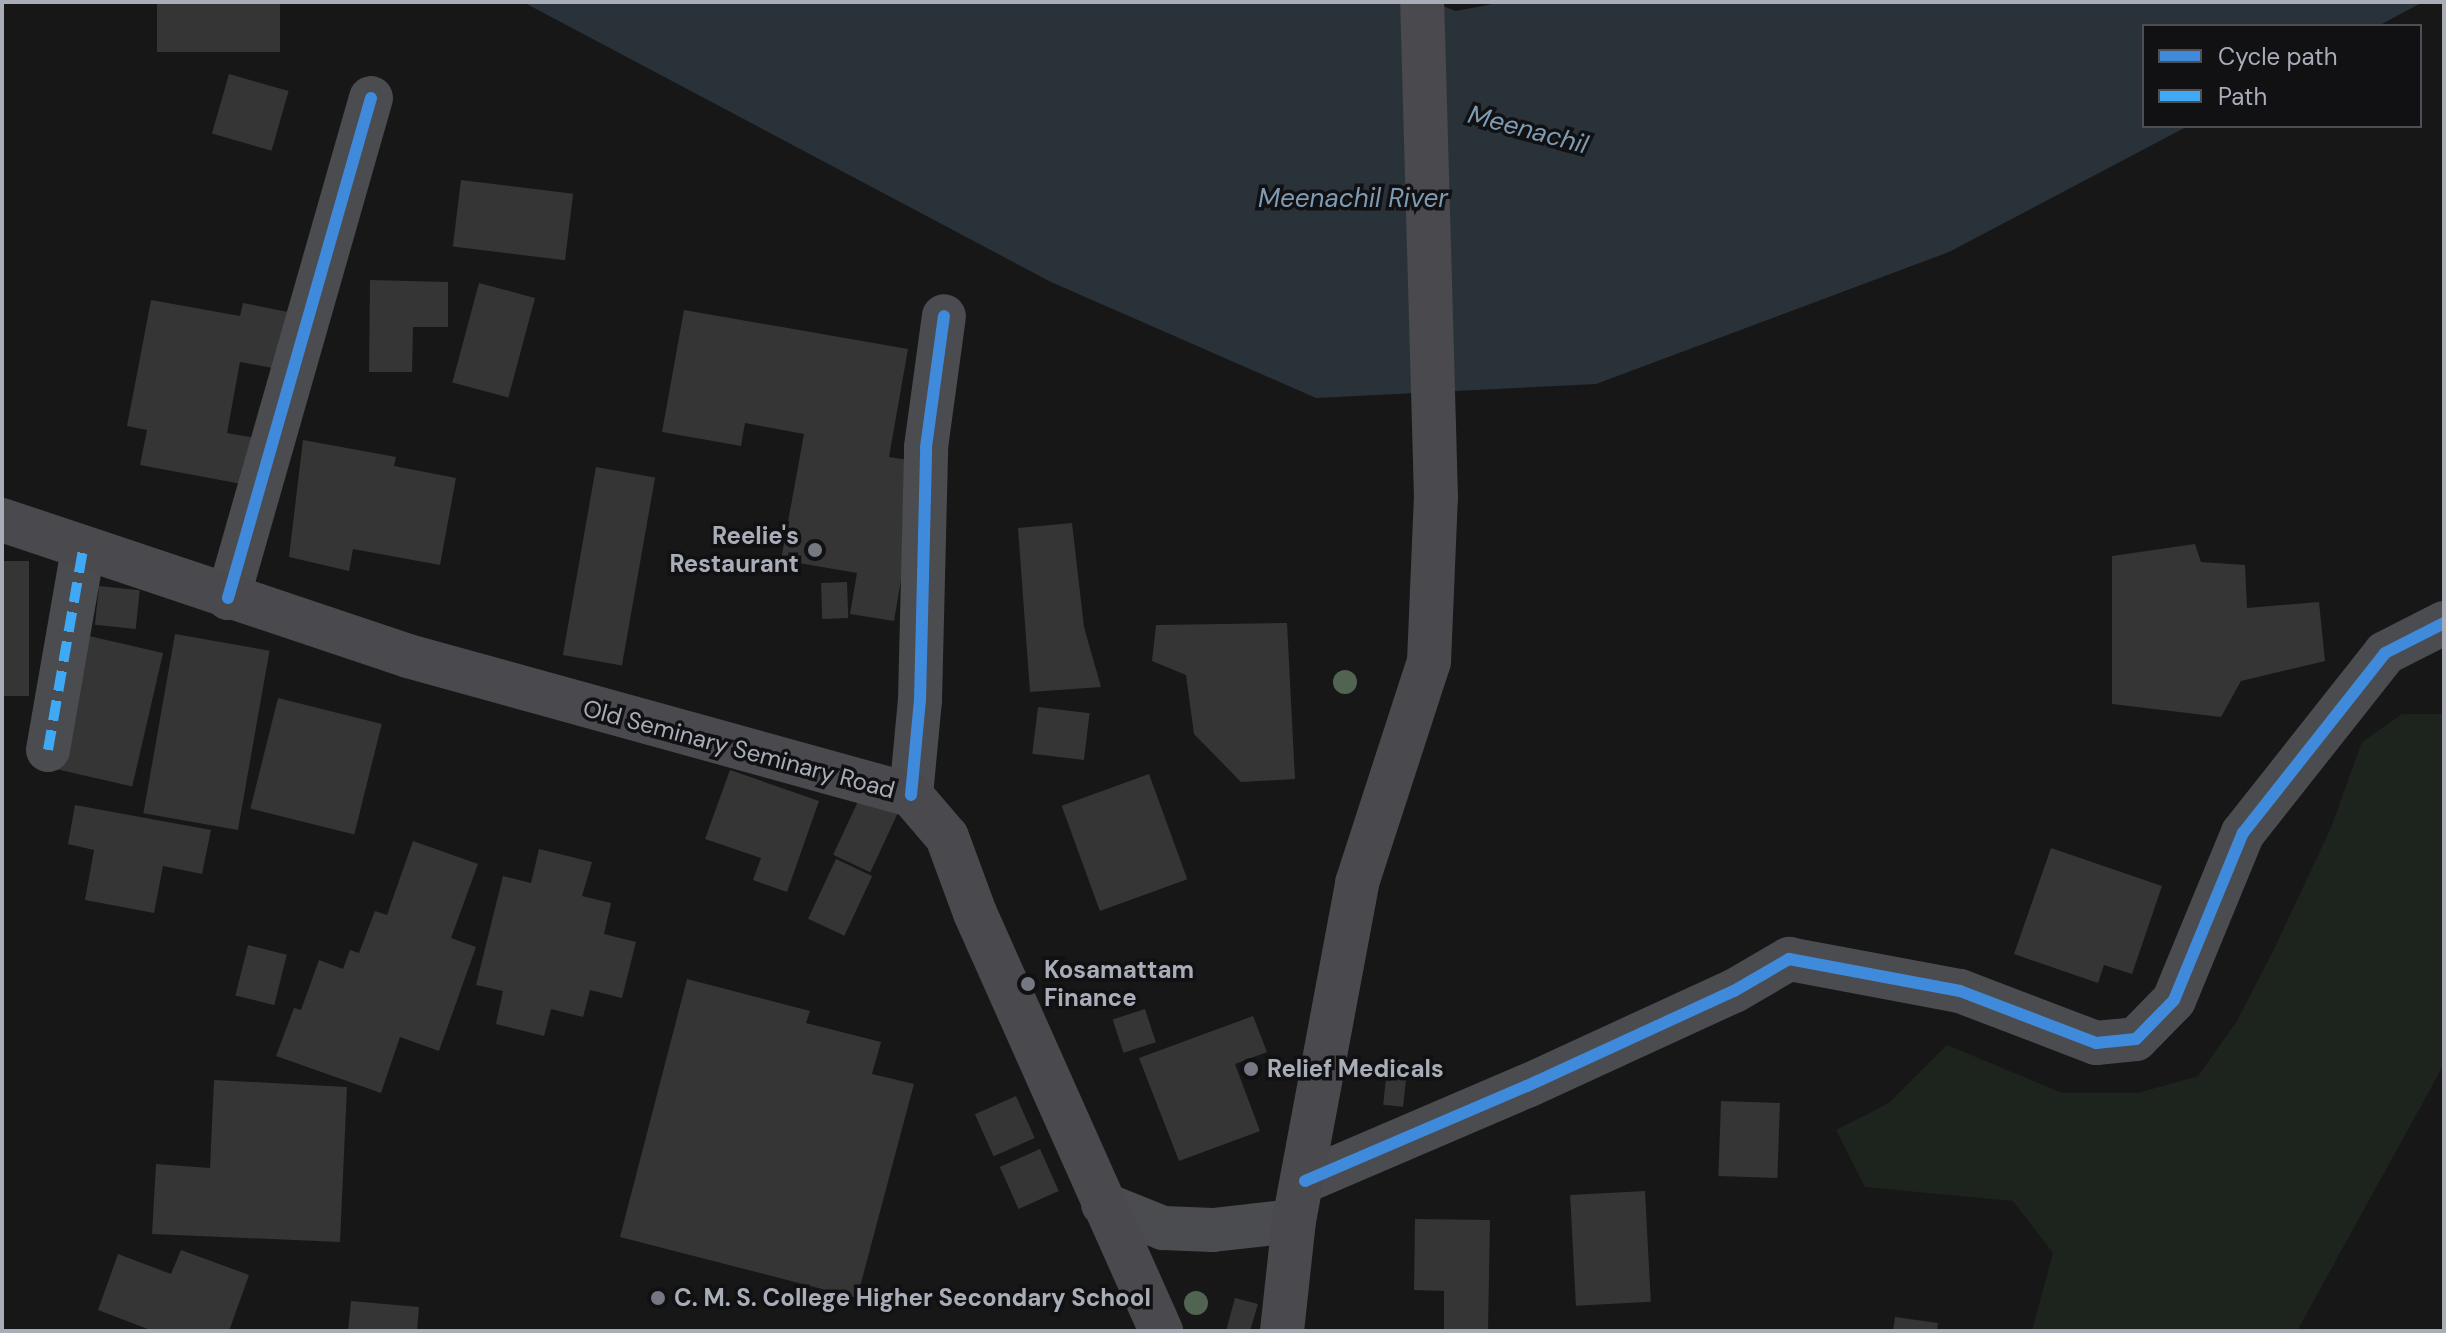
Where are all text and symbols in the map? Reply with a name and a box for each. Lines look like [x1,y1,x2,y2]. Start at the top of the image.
legend [2142,24,2422,128]
text: Cycle path [2218,41,2337,72]
text: Path [2218,81,2267,112]
water label: Meenachil [1465,99,1591,161]
water label: Meenachil River [1258,183,1448,215]
place label: Reelie's Restaurant [669,522,799,578]
marker: Reelie's Restaurant [806,541,824,559]
street label: Old Seminary Seminary Road [580,693,898,805]
place label: Kosamattam Finance [1044,956,1194,1012]
marker: Kosamattam Finance [1019,975,1037,993]
place label: Relief Medicals [1267,1055,1444,1083]
marker: Relief Medicals [1242,1060,1260,1078]
place label: C. M. S. College Higher Secondary School [674,1284,1151,1312]
marker: C. M. S. College Higher Secondary School [649,1289,667,1307]

